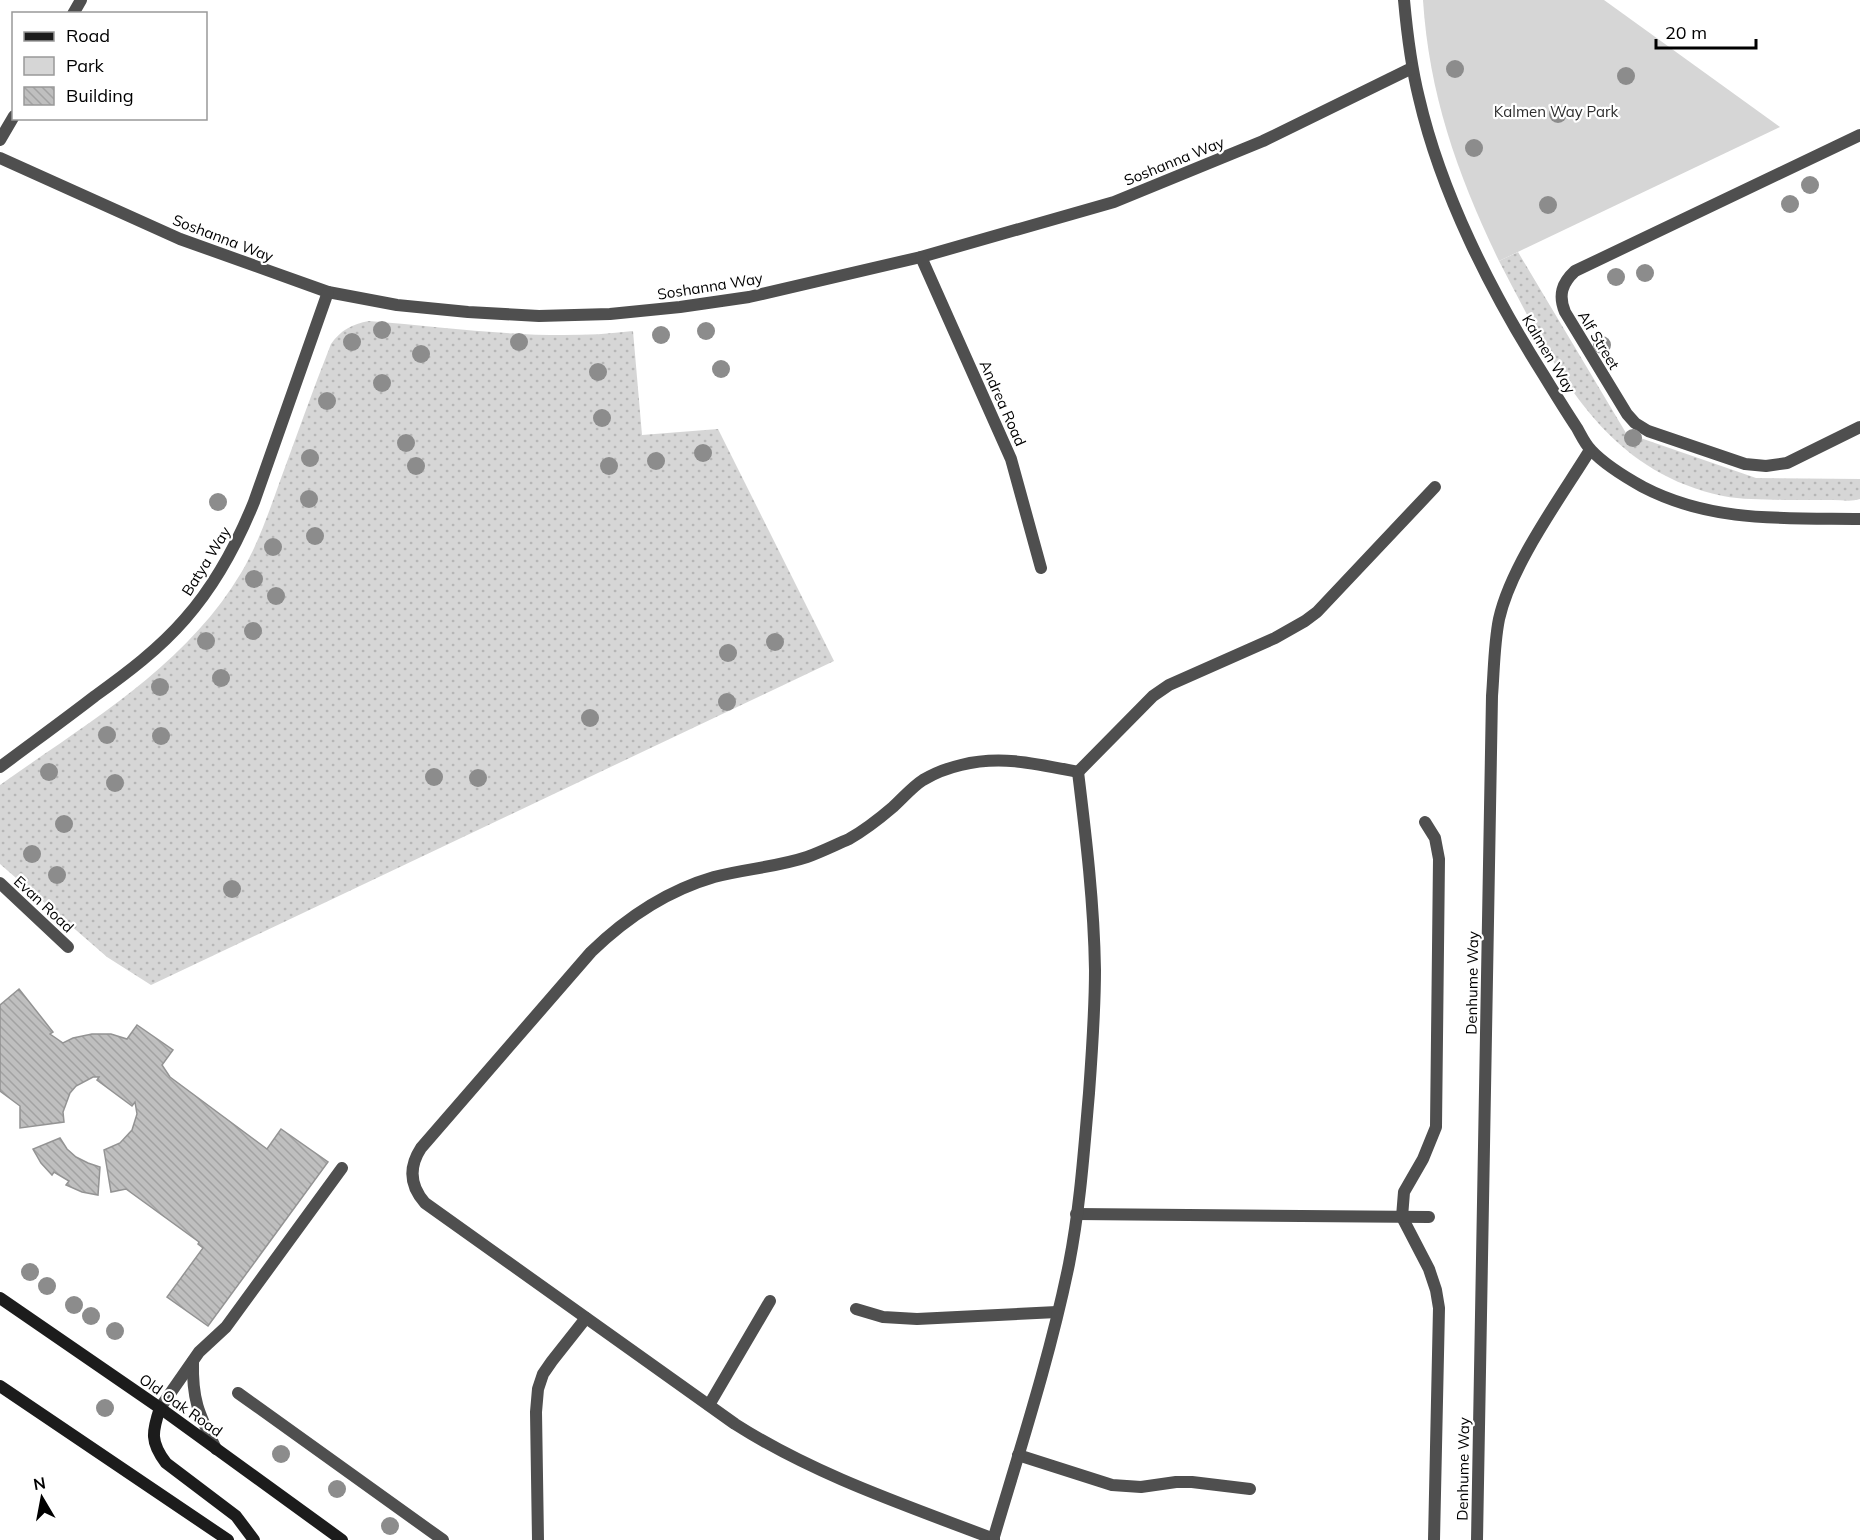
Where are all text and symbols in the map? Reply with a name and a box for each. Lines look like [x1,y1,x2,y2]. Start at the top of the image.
legend [12,12,207,120]
scale bar [1656,12,1756,50]
text: 20 m [1665,21,1707,44]
text: Road [66,24,110,47]
text: Park [66,54,105,77]
text: Building [66,84,134,107]
park label: Kalmen Way Park [1494,102,1618,121]
street label: Soshanna Way [1121,132,1227,190]
street label: Soshanna Way [170,210,276,266]
street label: Soshanna Way [656,268,764,304]
street label: Alf Street [1574,307,1624,373]
street label: Kalmen Way [1518,311,1580,397]
street label: Andrea Road [976,357,1030,449]
street label: Batya Way [177,523,235,599]
street label: Evan Road [10,871,78,937]
street label: Denhume Way [1462,931,1482,1035]
street label: Old Oak Road [136,1369,226,1441]
street label: Denhume Way [1453,1417,1473,1521]
north arrow [12,1468,72,1528]
text: N [32,1472,47,1494]

